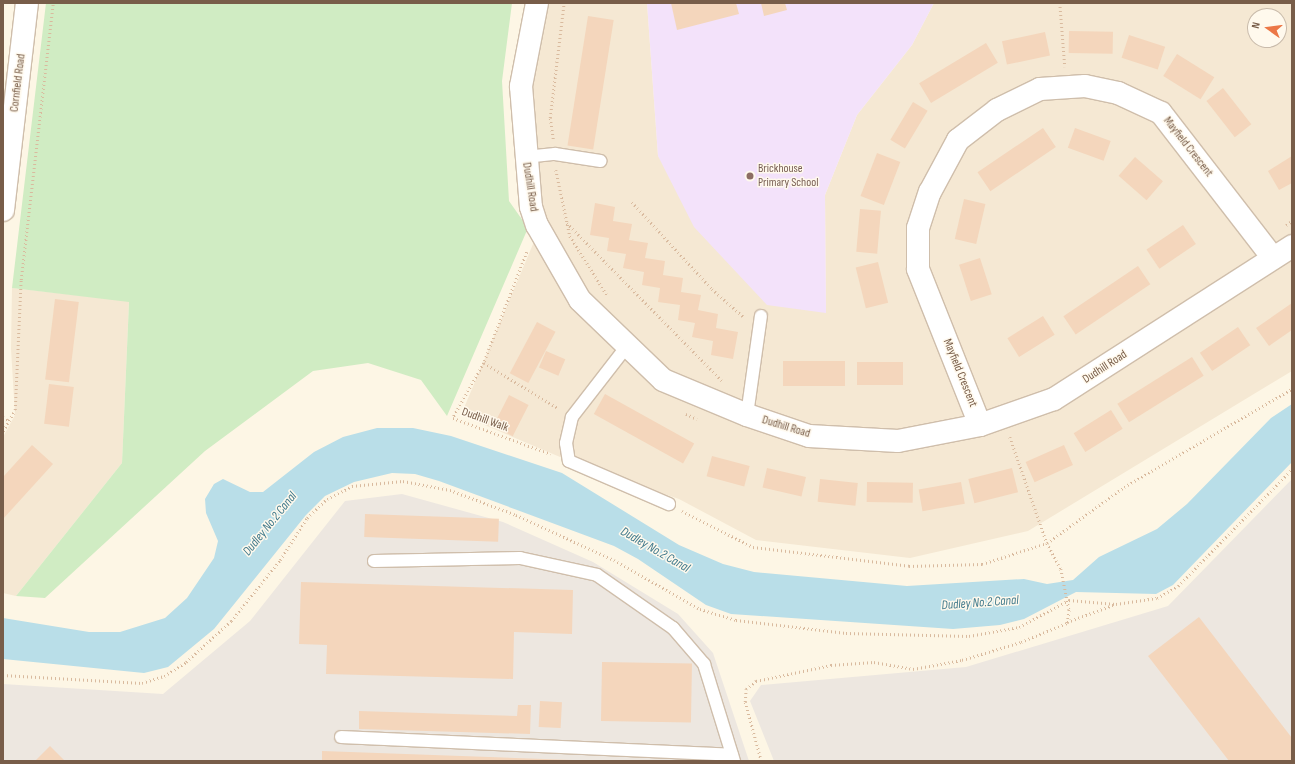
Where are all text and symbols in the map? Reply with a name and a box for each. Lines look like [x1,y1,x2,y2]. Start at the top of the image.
north arrow [1247,8,1287,48]
text: N [1249,21,1263,30]
street label: Cornfield Road [7,53,29,113]
street label: Mayfield Crescent [1160,114,1216,180]
street label: Dudhill Road [519,161,541,213]
place label: Brickhouse Primary School [758,162,818,190]
marker: Brickhouse Primary School [745,171,755,181]
street label: Mayfield Crescent [940,337,980,409]
street label: Dudhill Road [1080,347,1130,387]
street label: Dudhill Walk [460,405,510,435]
street label: Dudhill Road [760,413,812,441]
water label: Dudley No.2 Canal [240,489,300,559]
water label: Dudley No.2 Canal [618,524,692,576]
water label: Dudley No.2 Canal [941,593,1019,613]

